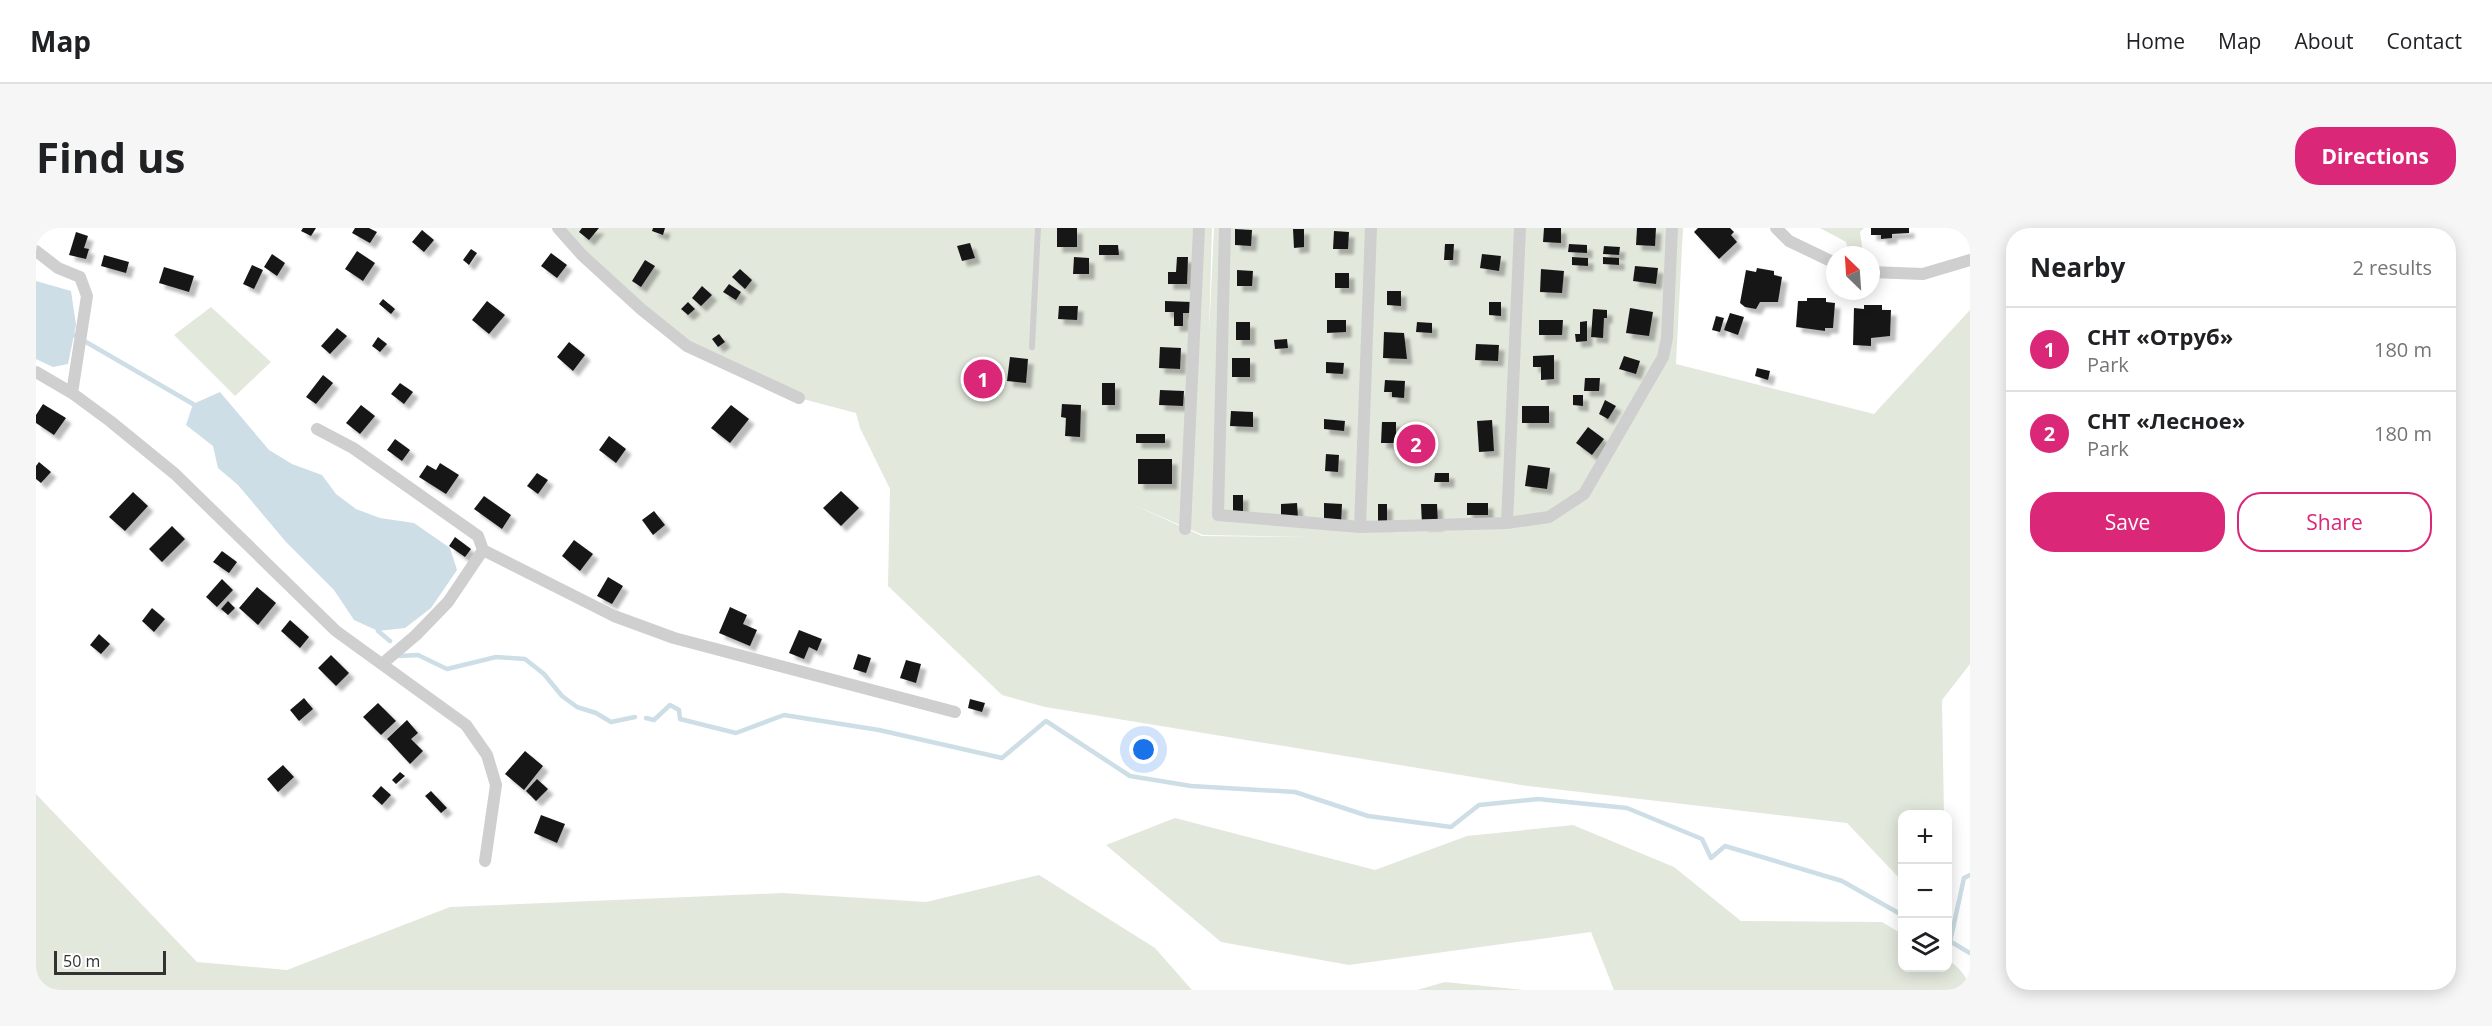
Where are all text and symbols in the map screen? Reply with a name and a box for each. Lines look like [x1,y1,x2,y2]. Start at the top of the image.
text: Map [30,22,91,60]
text: Home [2126,27,2185,55]
text: Map [2218,27,2261,55]
text: About [2294,27,2354,55]
text: Contact [2387,27,2462,55]
button: Directions [2295,127,2456,185]
text: Find us [36,128,185,185]
north arrow [1826,246,1880,300]
text: Nearby [2030,249,2125,285]
text: 2 results [2352,254,2432,281]
text: СНТ «Отруб» [2087,321,2233,351]
text: 1 [2044,336,2055,363]
text: 180 m [2374,336,2432,363]
text: Park [2087,351,2129,378]
pin: 1 [964,356,1002,402]
text: СНТ «Лесное» [2087,405,2245,435]
text: 2 [2044,420,2055,447]
text: 180 m [2374,420,2432,447]
pin: 2 [1396,422,1436,466]
text: Park [2087,435,2129,462]
button: Save [2030,492,2225,552]
button: Share [2237,492,2432,552]
your location [1129,735,1158,764]
map controls [1898,810,1952,972]
button: + [1898,810,1952,864]
button: − [1898,864,1952,918]
button: layers [1898,918,1952,972]
scale bar [54,948,166,976]
text: 50 m [63,950,100,972]

